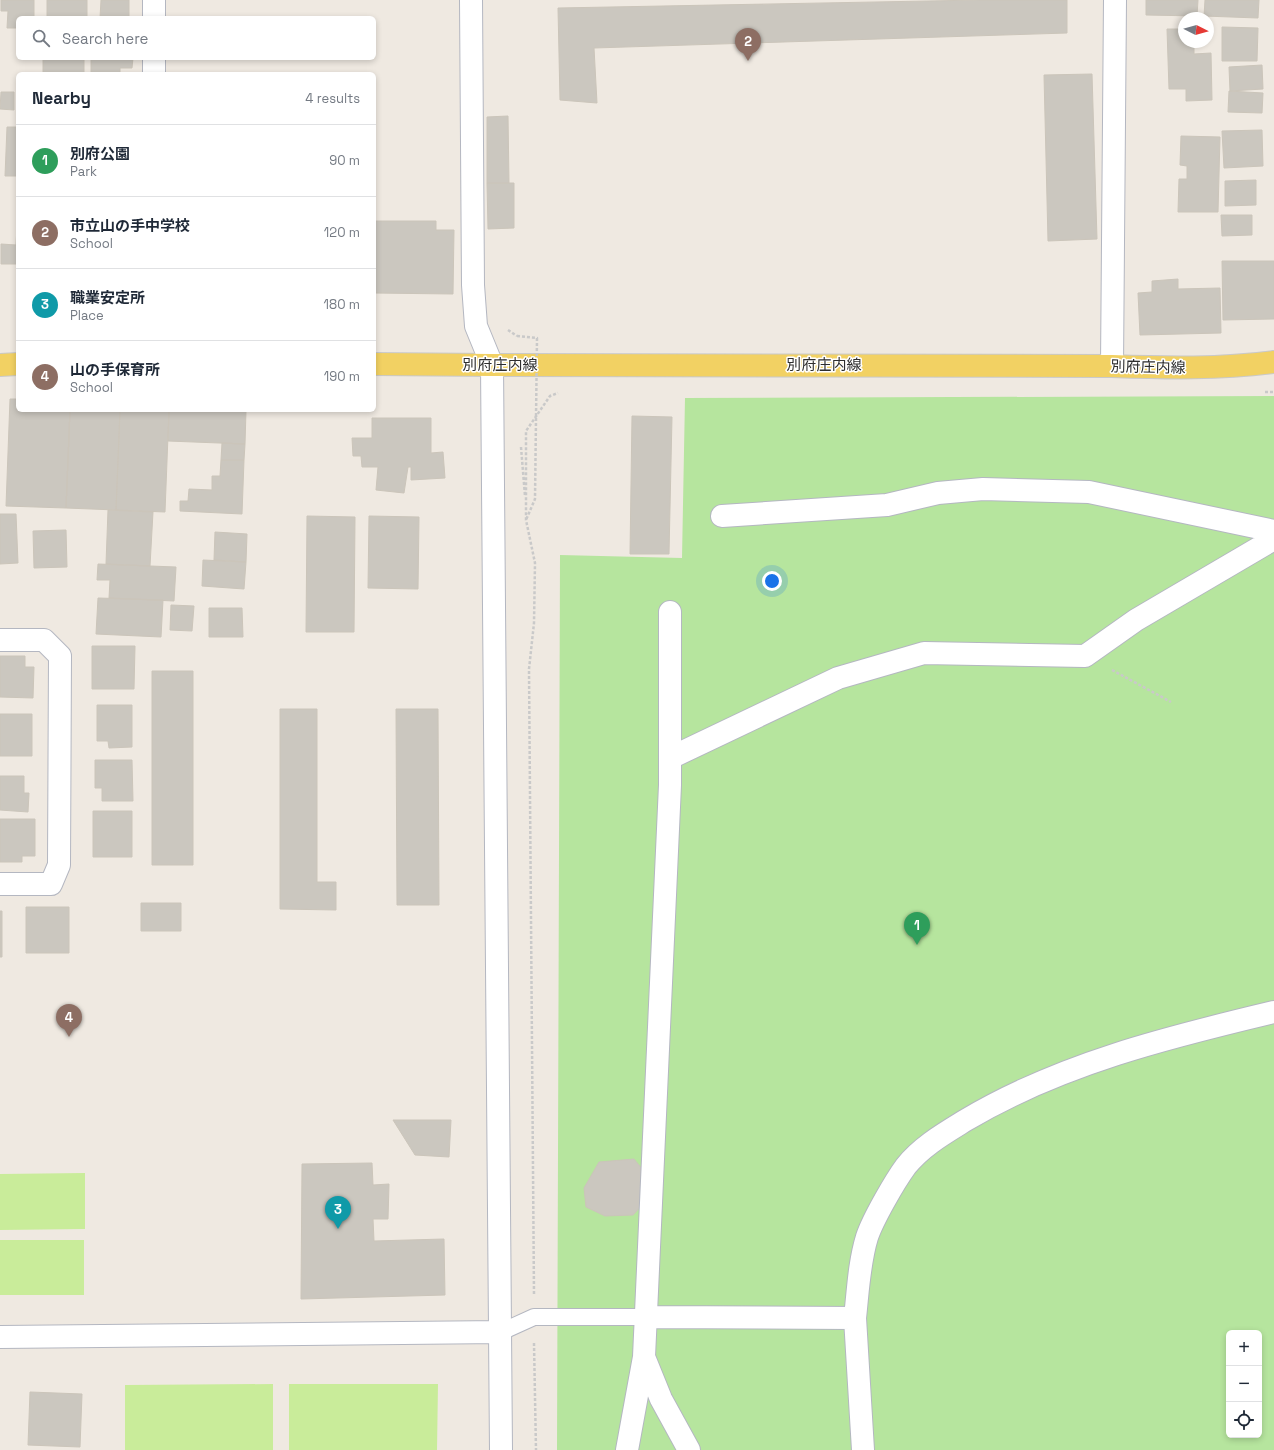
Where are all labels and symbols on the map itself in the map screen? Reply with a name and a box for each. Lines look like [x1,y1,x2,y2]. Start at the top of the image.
north arrow [1178,12,1214,48]
pin: 2 [735,28,761,61]
street label: 別府庄内線 [462,355,538,374]
street label: 別府庄内線 [786,355,862,374]
street label: 別府庄内線 [1110,356,1186,377]
your location [762,571,782,591]
pin: 1 [904,912,930,945]
pin: 4 [56,1004,82,1037]
pin: 3 [325,1196,351,1229]

